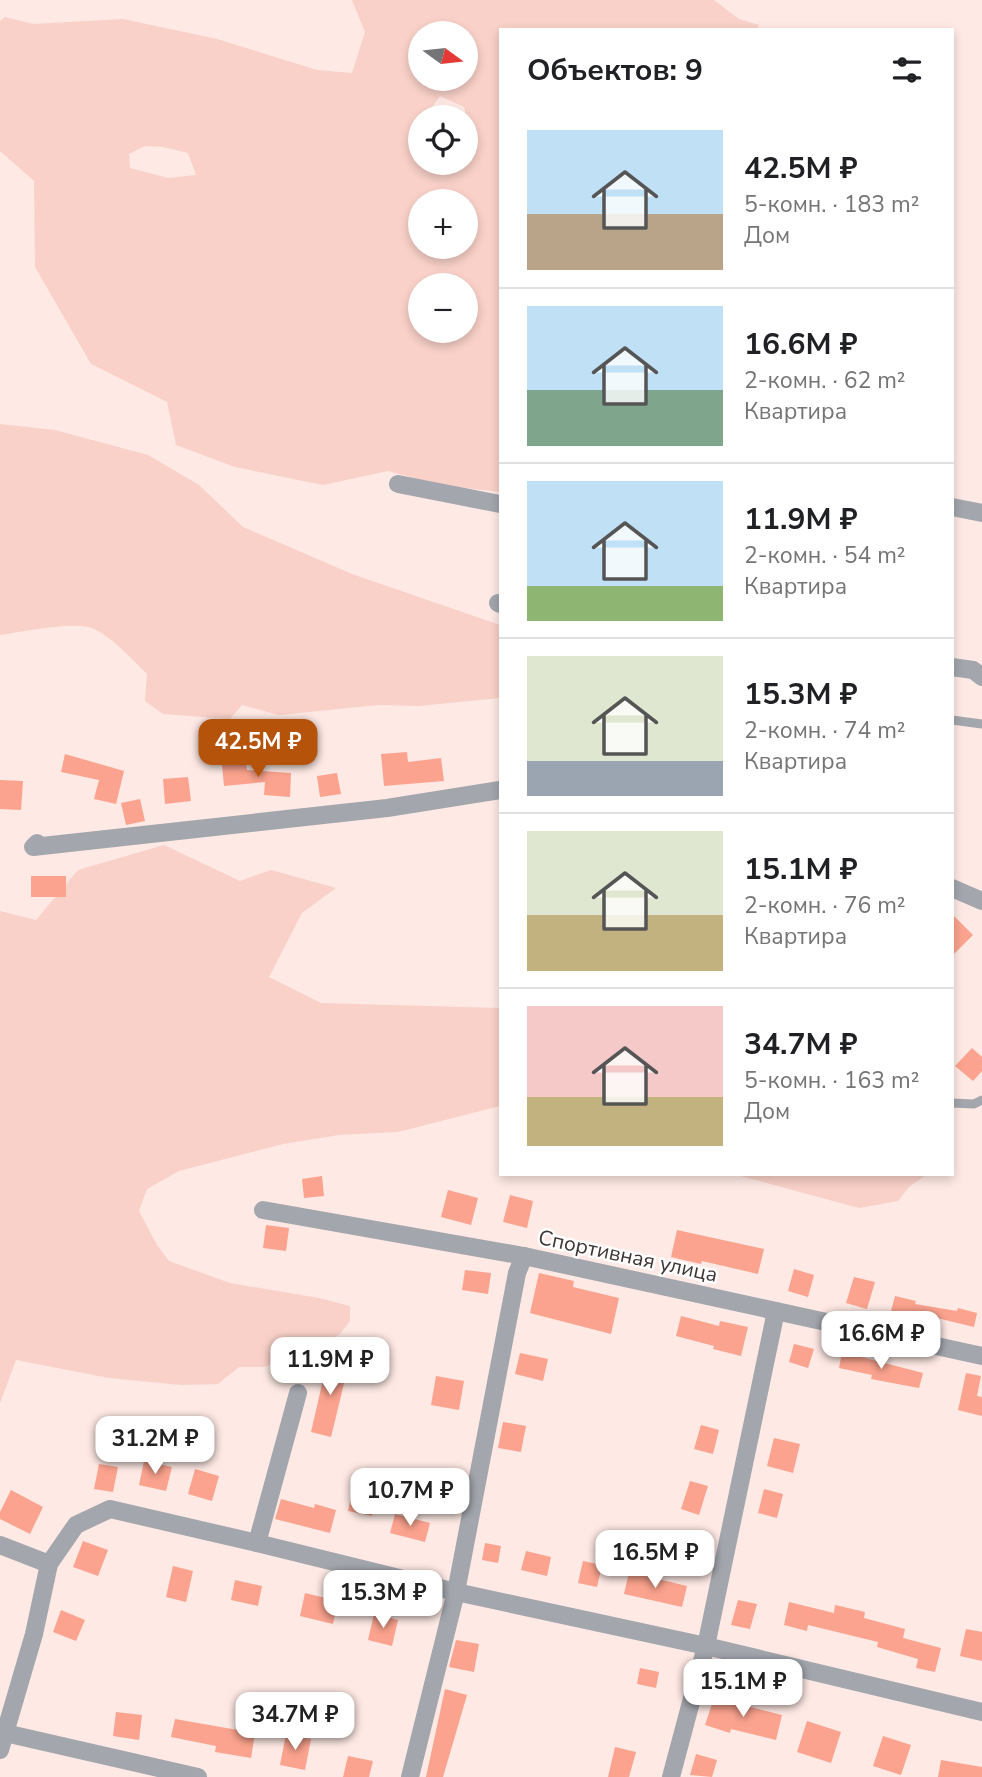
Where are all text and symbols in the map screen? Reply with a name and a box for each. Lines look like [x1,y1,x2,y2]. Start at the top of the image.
north arrow [408,21,478,91]
map controls [408,21,478,343]
text: Объектов: 9 [527,50,703,91]
icon: filters [888,51,926,89]
button: locate [408,105,478,175]
text: 42.5M ₽ [744,148,858,189]
icon: home [583,158,667,242]
button: + [408,189,478,259]
text: 5-комн. · 183 m² [744,189,919,220]
text: Дом [744,220,790,251]
button: − [408,273,478,343]
text: 16.6M ₽ [744,324,858,365]
icon: home [583,334,667,418]
text: 2-комн. · 62 m² [744,365,906,396]
text: Квартира [744,396,847,427]
text: 11.9M ₽ [744,499,858,540]
icon: home [583,509,667,593]
text: 2-комн. · 54 m² [744,540,906,571]
text: Квартира [744,571,847,602]
text: 15.3M ₽ [744,674,858,715]
icon: home [583,684,667,768]
text: 2-комн. · 74 m² [744,715,906,746]
pin: 42.5M ₽ [193,720,323,779]
text: 42.5M ₽ [214,726,302,757]
text: Квартира [744,746,847,777]
text: 15.1M ₽ [744,849,858,890]
icon: home [583,859,667,943]
text: 2-комн. · 76 m² [744,890,906,921]
text: Квартира [744,921,847,952]
text: 34.7M ₽ [744,1024,858,1065]
icon: home [583,1034,667,1118]
text: 5-комн. · 163 m² [744,1065,919,1096]
text: Дом [744,1096,790,1127]
street label: Спортивная улица [536,1223,720,1289]
pin: 16.6M ₽ [816,1312,946,1371]
text: 16.6M ₽ [837,1318,925,1349]
pin: 11.9M ₽ [265,1338,395,1397]
text: 11.9M ₽ [286,1344,374,1375]
pin: 31.2M ₽ [90,1416,220,1476]
text: 31.2M ₽ [111,1423,199,1454]
pin: 10.7M ₽ [345,1468,475,1528]
text: 10.7M ₽ [366,1475,454,1506]
pin: 16.5M ₽ [590,1530,720,1590]
text: 16.5M ₽ [611,1537,699,1568]
pin: 15.3M ₽ [318,1570,448,1630]
text: 15.3M ₽ [339,1577,427,1608]
pin: 15.1M ₽ [678,1660,808,1719]
text: 15.1M ₽ [699,1666,787,1697]
pin: 34.7M ₽ [230,1692,360,1752]
text: 34.7M ₽ [251,1699,339,1730]

